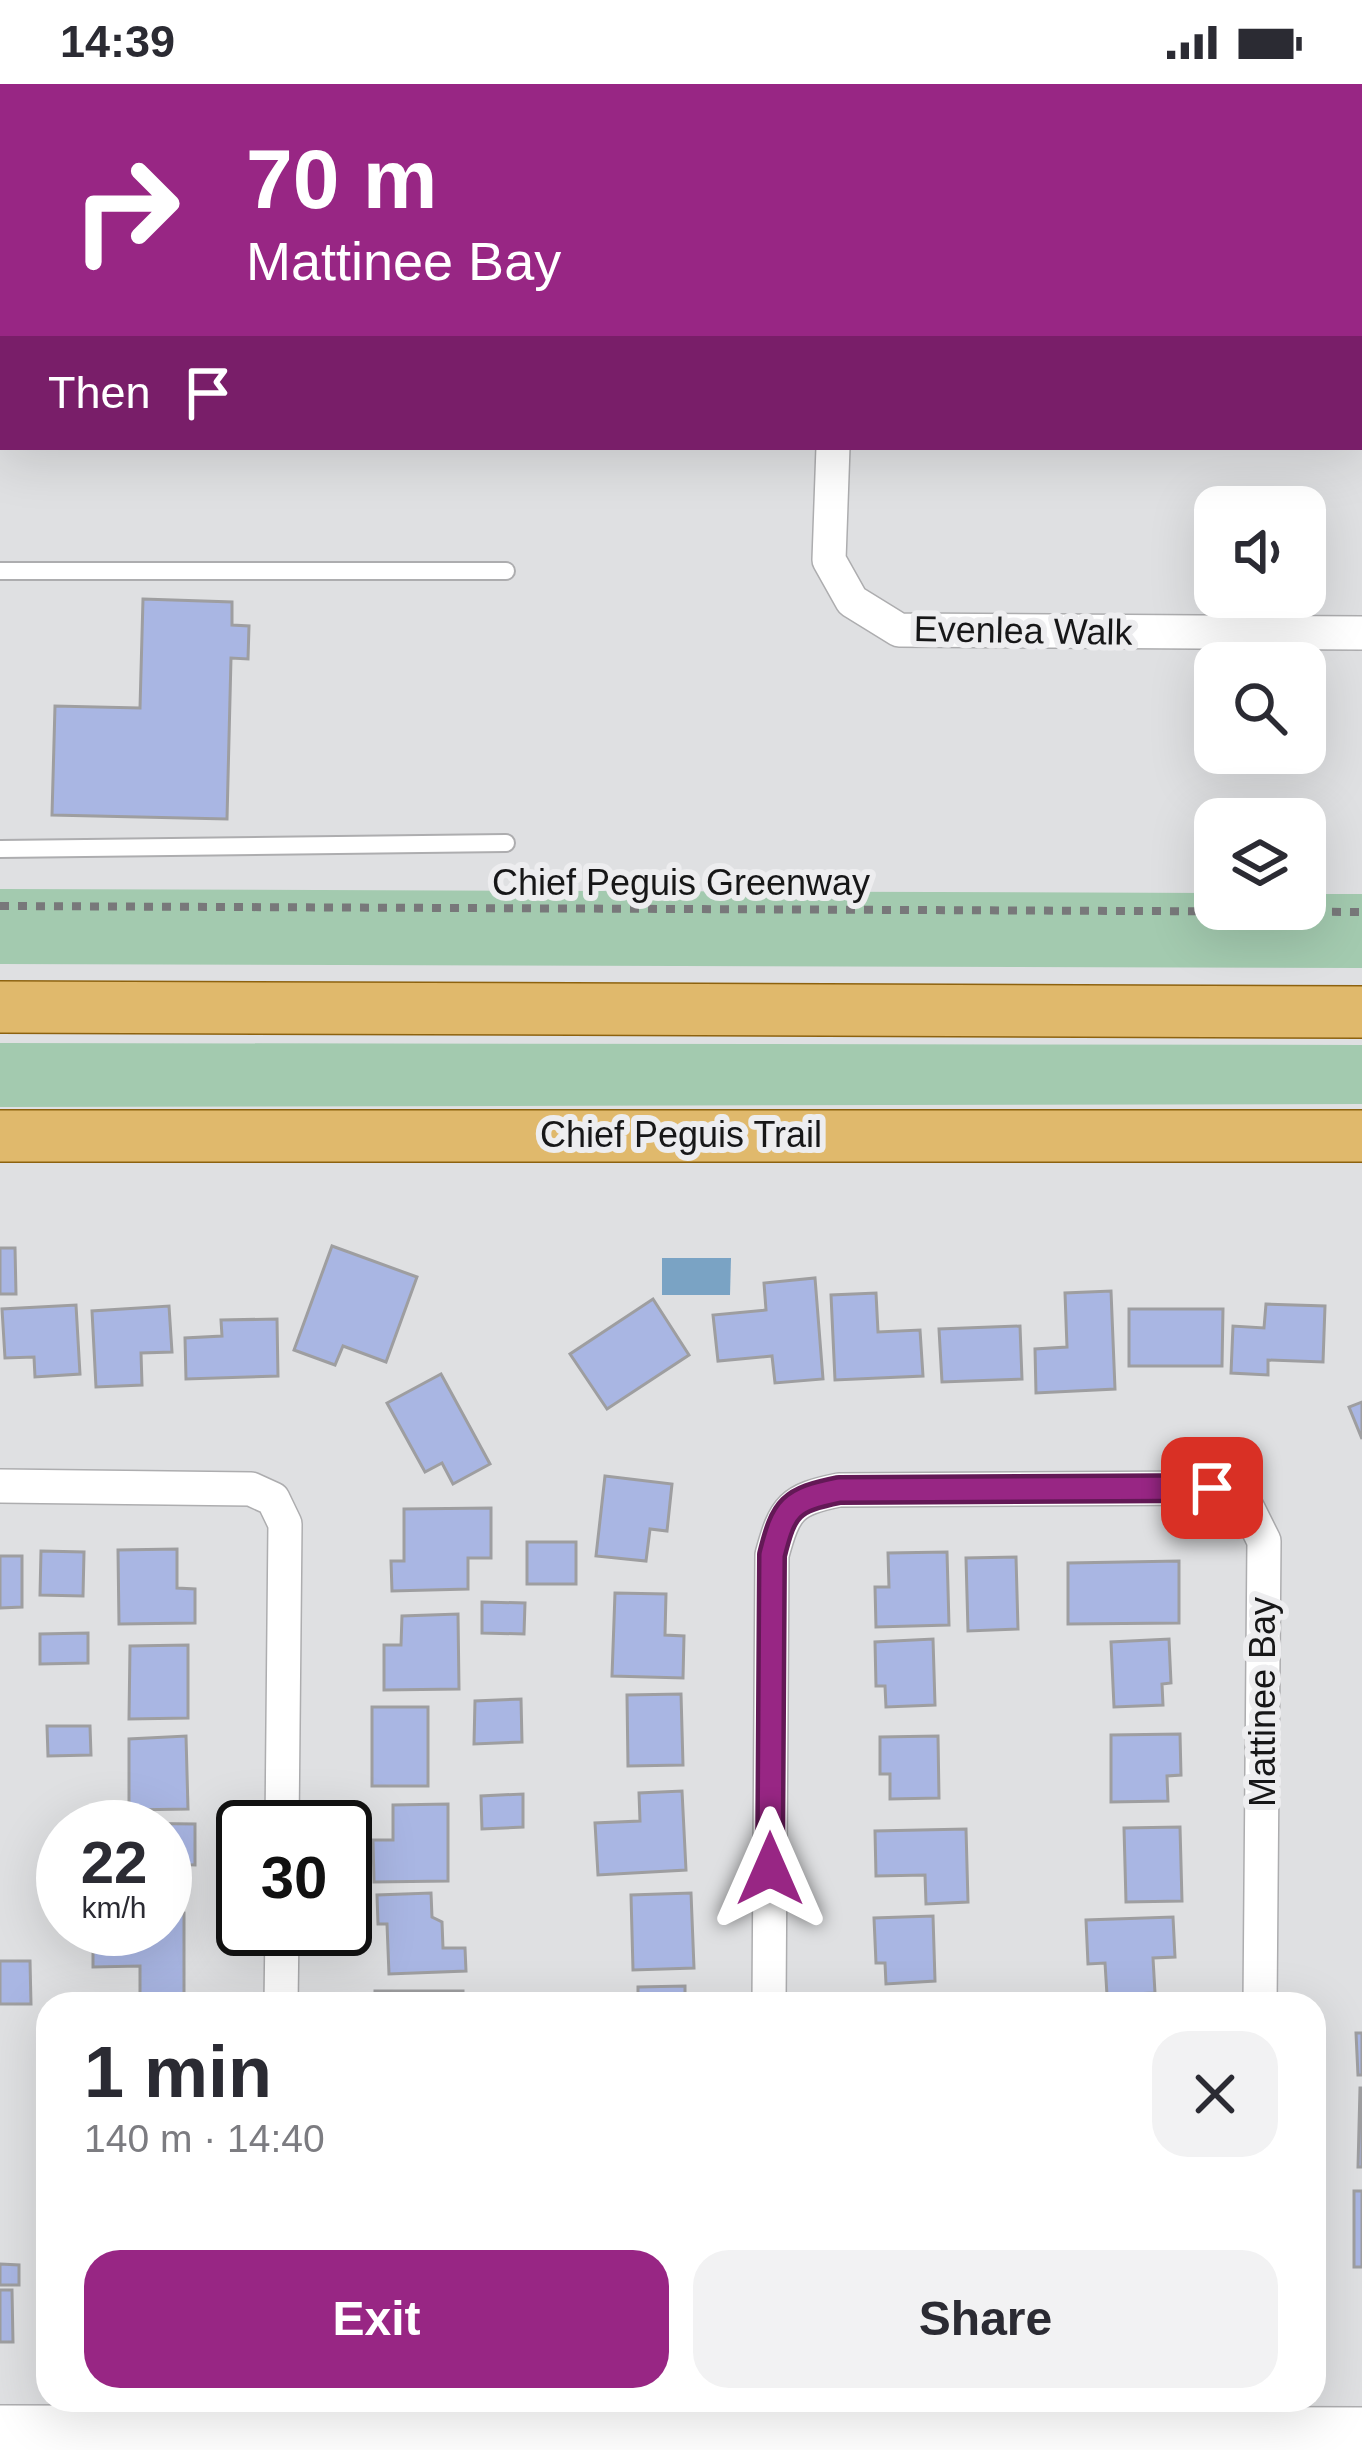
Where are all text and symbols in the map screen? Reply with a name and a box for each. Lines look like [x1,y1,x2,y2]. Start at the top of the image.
text: 14:39 [60,16,175,67]
icon: right [48,132,204,288]
text: 70 m [246,132,437,226]
text: Mattinee Bay [246,231,561,291]
icon: arrive [175,360,241,426]
text: Then [48,367,151,418]
map controls [1194,486,1326,930]
button: sound [1194,486,1326,618]
street label: Evenlea Walk [913,608,1134,653]
button: search [1194,642,1326,774]
button: layers [1194,798,1326,930]
street label: Chief Peguis Greenway [492,862,870,903]
street label: Chief Peguis Trail [540,1114,822,1155]
pin [1161,1437,1263,1539]
icon: arrive [1179,1455,1245,1521]
street label: Mattinee Bay [1242,1597,1283,1807]
speed limit sign: 30 [216,1800,372,1956]
position arrow [707,1806,833,1932]
text: 22 [81,1829,147,1896]
text: km/h [81,1891,147,1924]
button: close [1152,2031,1278,2157]
text: 1 min [84,2032,272,2112]
text: 140 m · 14:40 [84,2117,325,2160]
button: Exit [84,2250,669,2388]
button: Share [693,2250,1278,2388]

